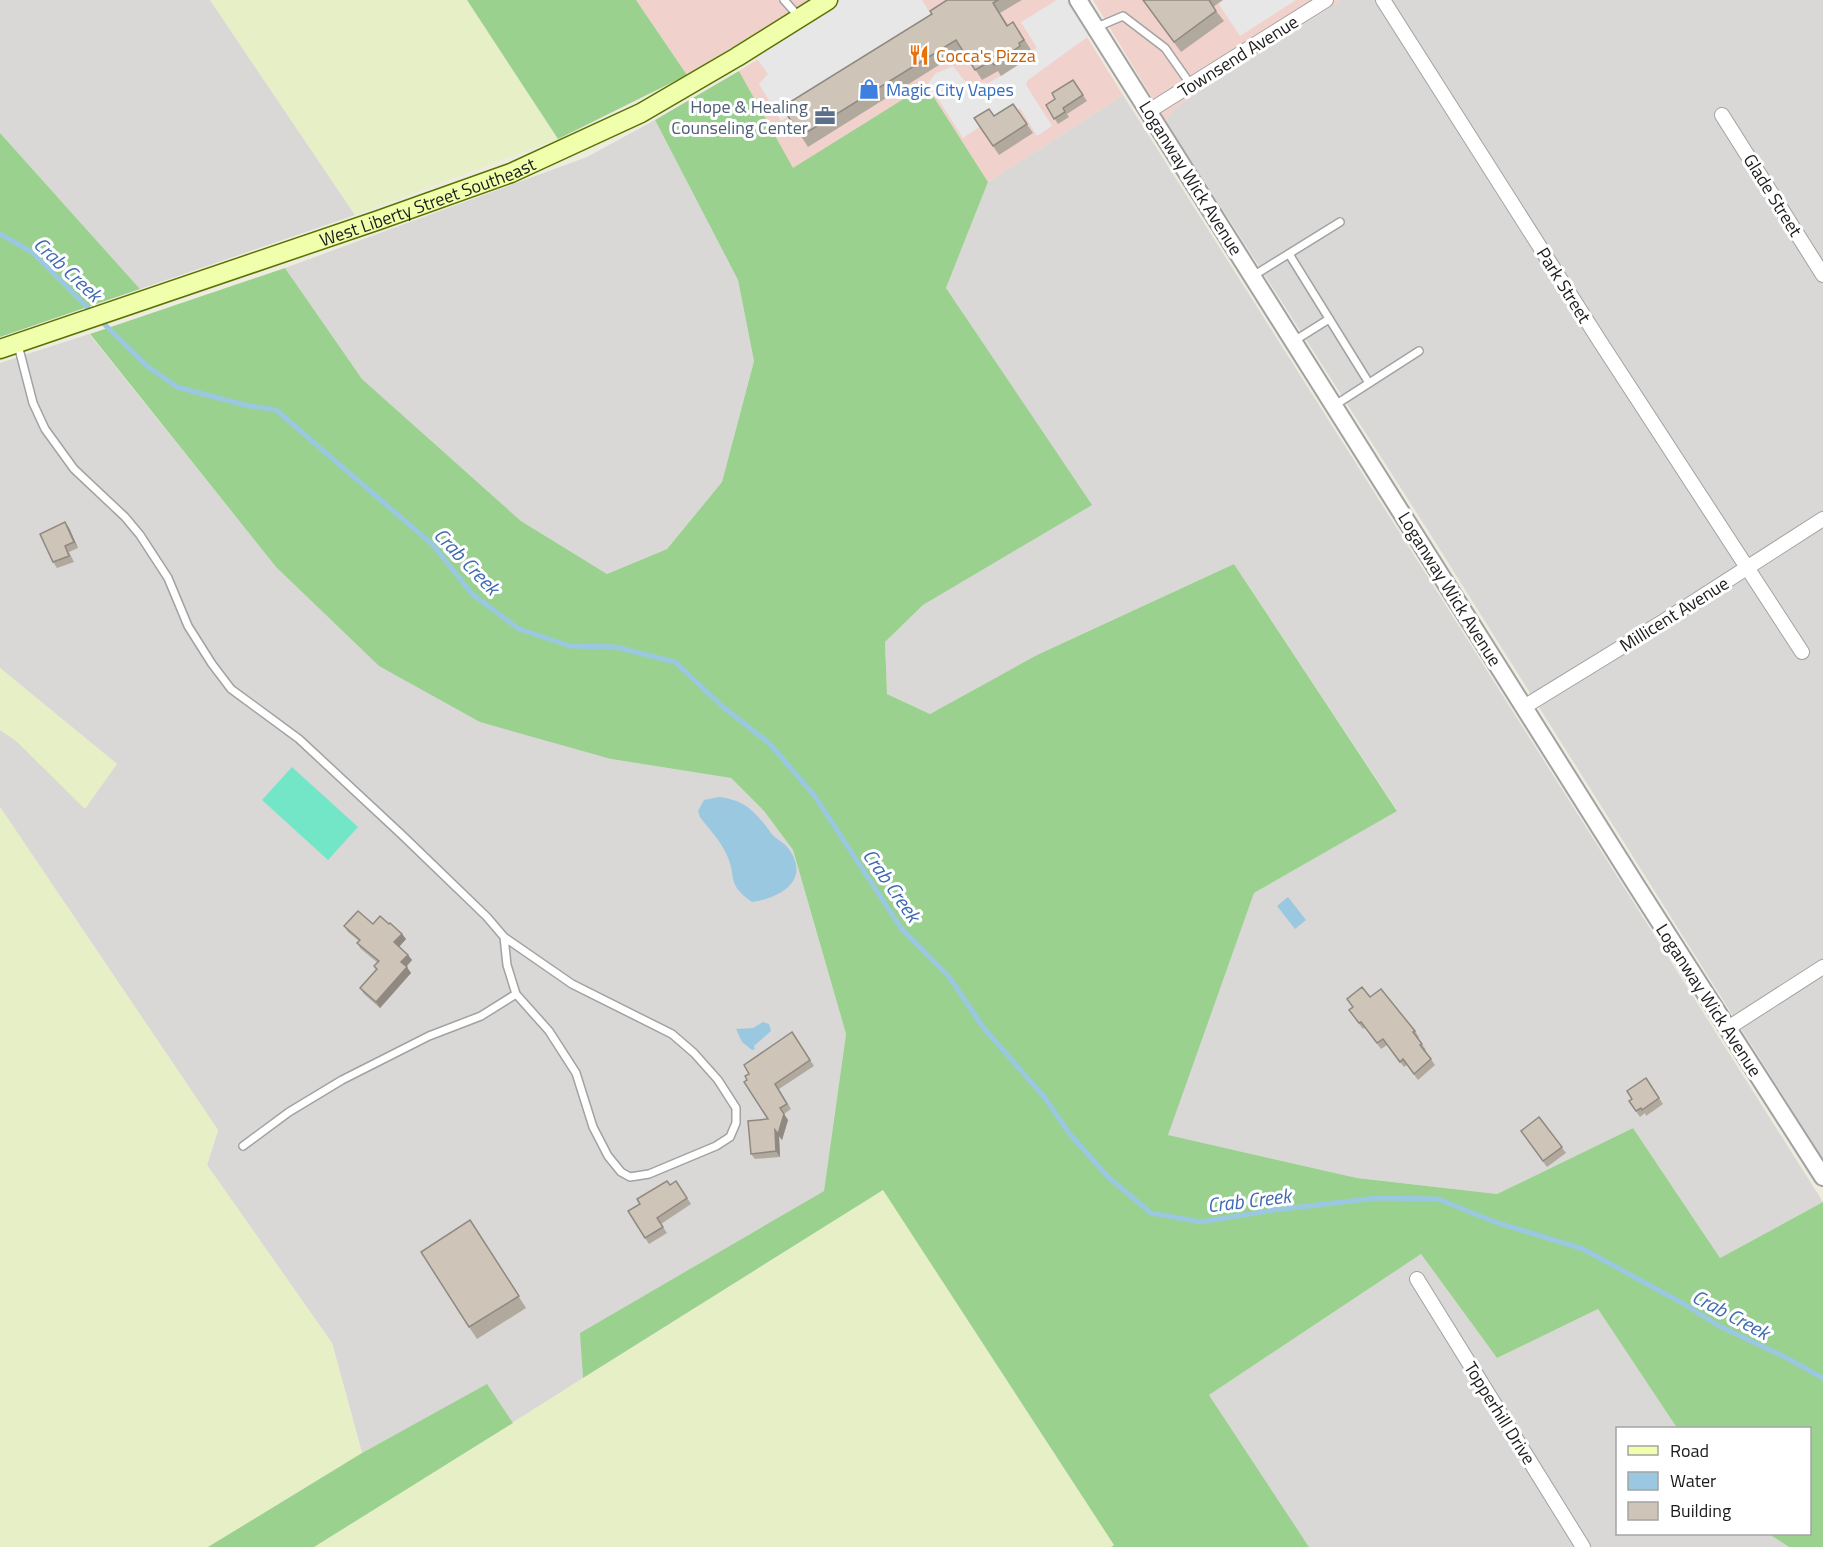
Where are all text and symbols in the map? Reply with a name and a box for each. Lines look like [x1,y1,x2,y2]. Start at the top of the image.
street label: Townsend Avenue [1173,8,1303,104]
place label: Cocca's Pizza [936,42,1036,69]
restaurant icon: Cocca's Pizza [907,43,931,67]
place label: Magic City Vapes [886,76,1014,103]
shop icon: Magic City Vapes [857,77,881,101]
place label: Hope & Healing Counseling Center [671,93,808,141]
street label: Loganway Wick Avenue [1132,95,1250,261]
office icon: Hope & Healing Counseling Center [813,104,837,128]
street label: Glade Street [1737,148,1810,242]
street label: West Liberty Street Southeast [316,150,540,253]
water label: Crab Creek [27,229,111,310]
street label: Park Street [1530,242,1598,329]
street label: Loganway Wick Avenue [1391,506,1509,672]
water label: Crab Creek [427,520,509,604]
street label: Millicent Avenue [1614,570,1734,658]
water label: Crab Creek [855,842,930,930]
street label: Loganway Wick Avenue [1649,918,1769,1082]
water label: Crab Creek [1205,1179,1295,1221]
water label: Crab Creek [1687,1281,1777,1348]
street label: Topperhill Drive [1458,1356,1542,1470]
legend [1616,1427,1811,1535]
text: Road [1670,1437,1709,1464]
text: Water [1670,1467,1716,1494]
text: Building [1670,1497,1731,1524]

